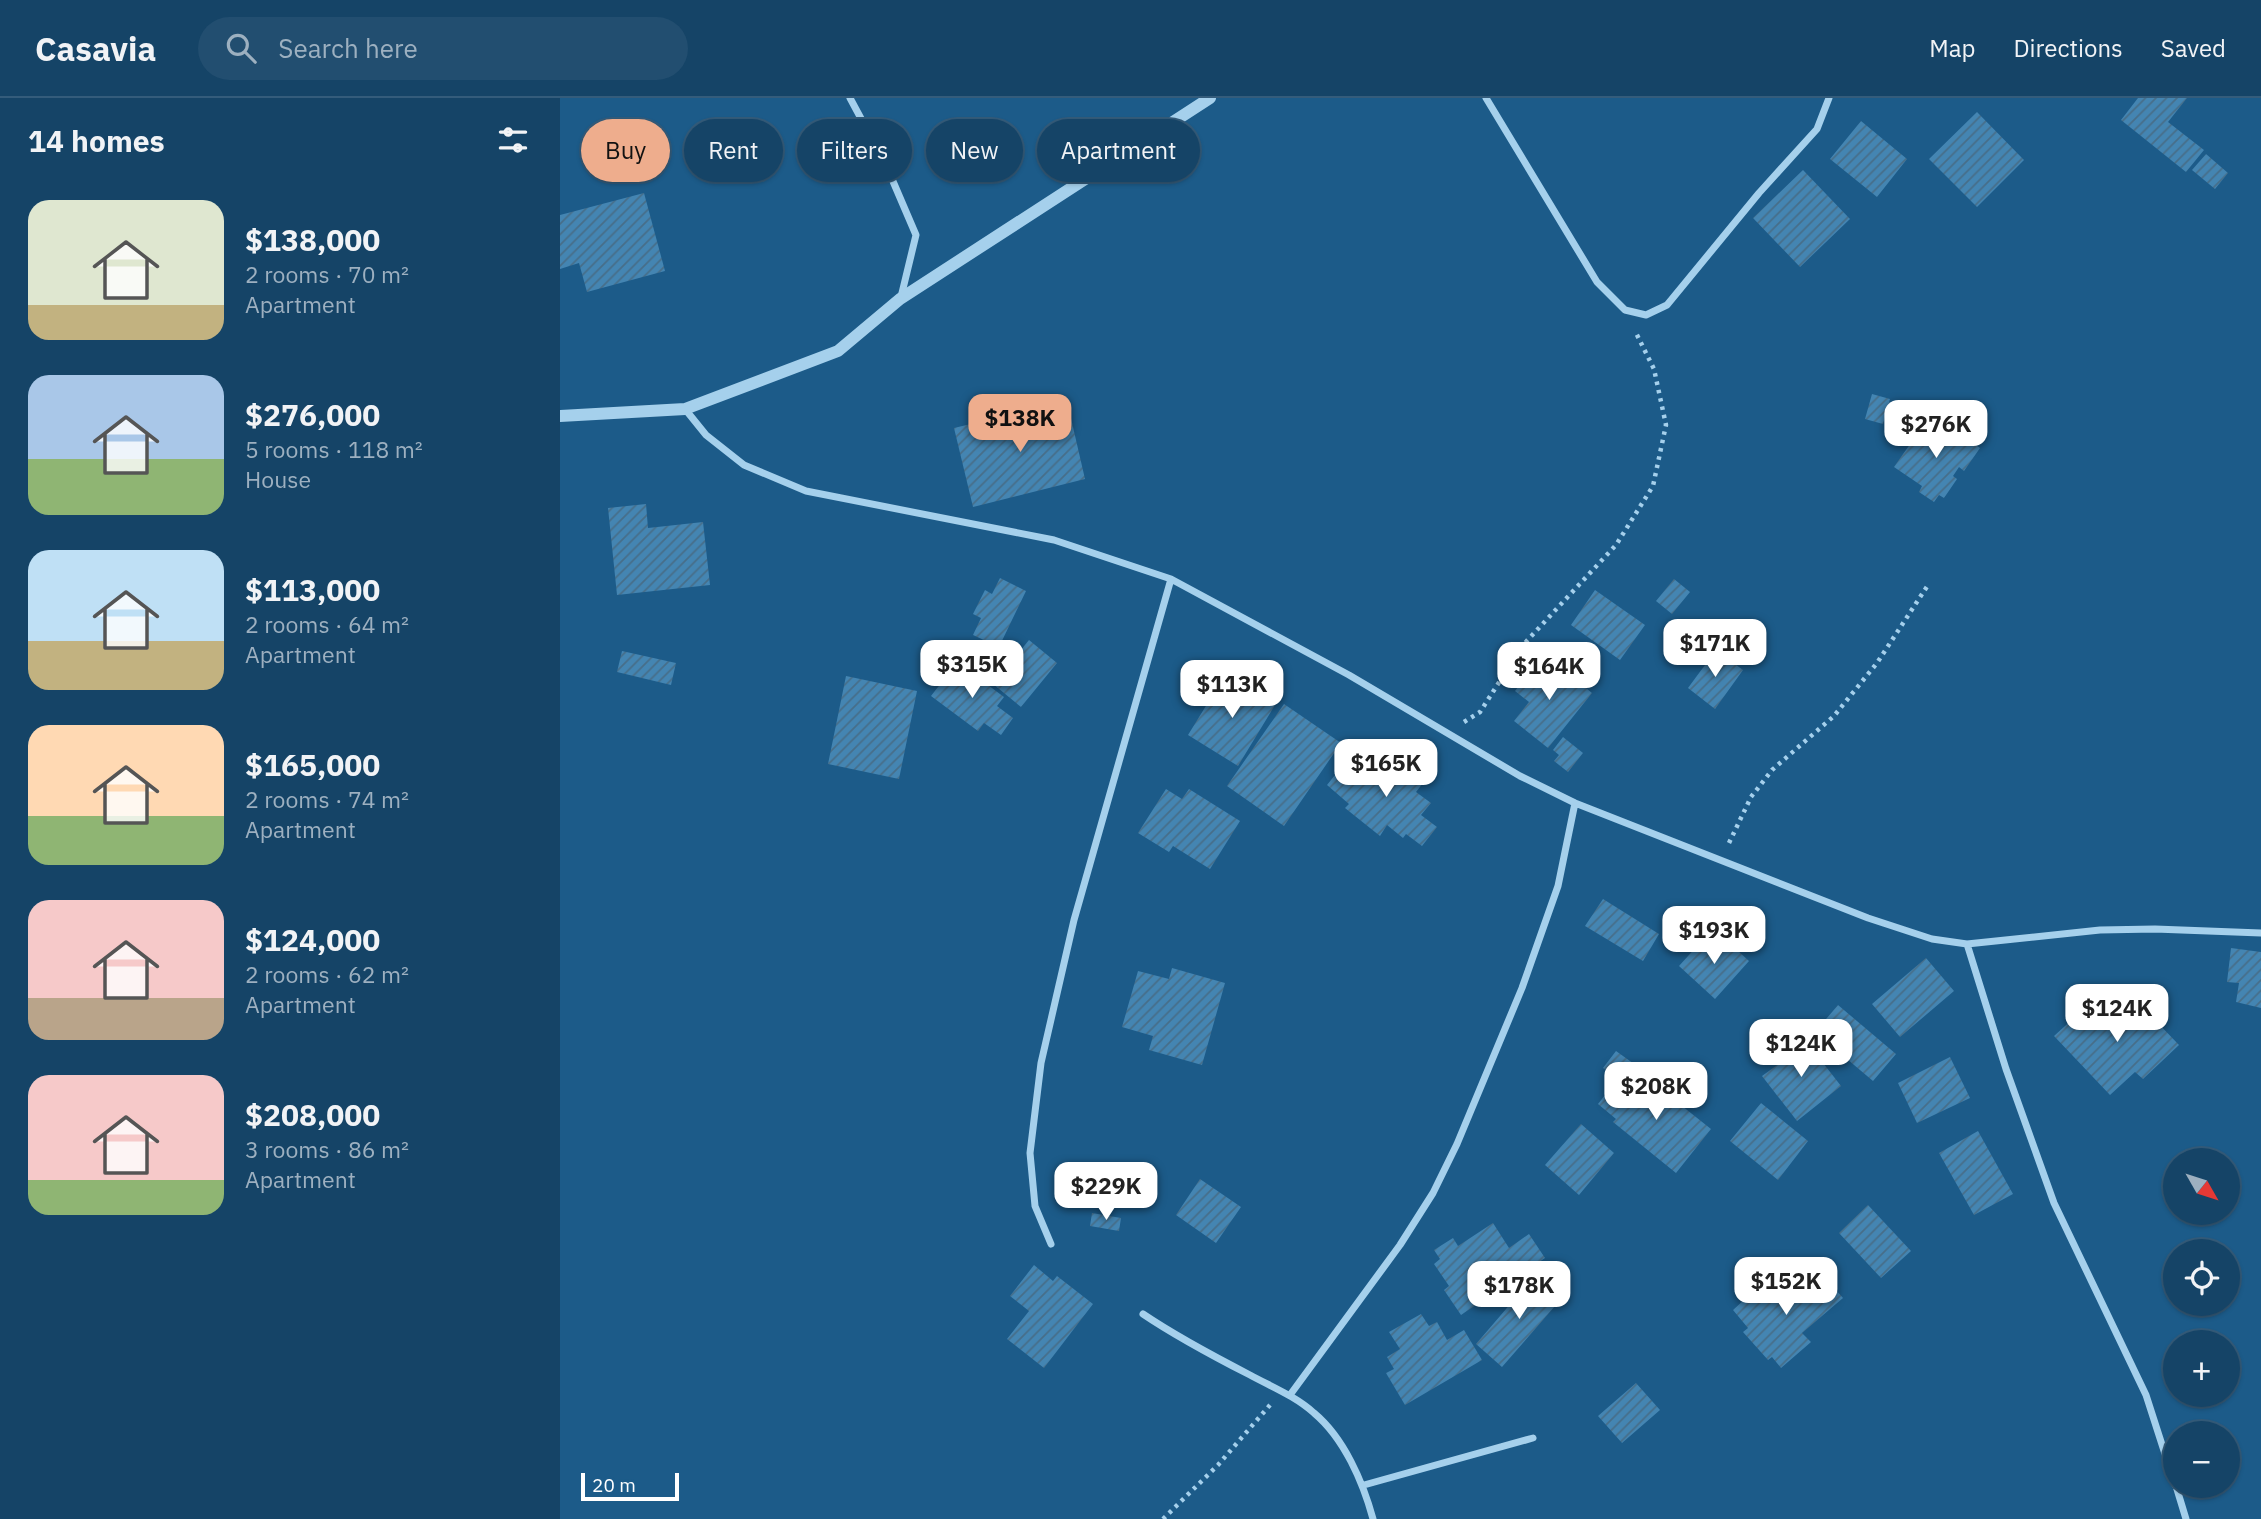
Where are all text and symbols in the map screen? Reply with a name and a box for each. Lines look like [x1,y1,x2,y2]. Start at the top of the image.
search box [198,17,688,80]
text: Casavia [35,27,156,70]
icon: search [222,29,260,67]
text: Search here [278,31,418,65]
text: Map [1929,32,1975,64]
text: Directions [2013,32,2123,64]
text: Saved [2161,32,2226,64]
chip: Buy [581,119,670,182]
chip: Rent [684,119,783,182]
chip: Filters [797,119,912,182]
chip: New [926,119,1023,182]
chip: Apartment [1037,119,1200,182]
text: 14 homes [28,121,165,160]
icon: filters [494,121,532,159]
text: $138,000 [245,220,380,259]
icon: home [84,228,168,312]
text: 2 rooms · 70 m² [245,259,409,289]
text: Apartment [245,289,356,319]
pin: $138K [971,394,1069,454]
text: $276,000 [245,395,380,434]
pin: $276K [1887,400,1985,460]
text: $138K [984,402,1056,432]
icon: home [84,403,168,487]
text: $276K [1900,408,1972,438]
text: 5 rooms · 118 m² [245,434,423,464]
text: House [245,464,311,494]
text: $113,000 [245,570,380,609]
icon: home [84,578,168,662]
text: 2 rooms · 64 m² [245,609,409,639]
pin: $171K [1666,620,1764,679]
text: $171K [1679,627,1751,657]
text: Apartment [245,639,356,669]
pin: $315K [923,640,1021,700]
pin: $164K [1500,642,1598,702]
text: $315K [936,648,1008,678]
text: $164K [1513,650,1585,680]
pin: $113K [1183,660,1281,720]
text: $113K [1196,668,1268,698]
pin: $165K [1337,740,1435,799]
text: $165,000 [245,745,380,784]
text: $165K [1350,747,1422,777]
icon: home [84,753,168,837]
text: 2 rooms · 74 m² [245,784,409,814]
text: Apartment [245,814,356,844]
pin: $193K [1665,906,1763,966]
text: $193K [1678,914,1750,944]
text: $124,000 [245,920,380,959]
icon: home [84,928,168,1012]
text: 2 rooms · 62 m² [245,959,409,989]
pin: $124K [2068,984,2166,1044]
text: Apartment [245,989,356,1019]
text: $124K [2081,992,2153,1022]
pin: $124K [1752,1020,1850,1079]
text: $124K [1765,1027,1837,1057]
pin: $208K [1607,1062,1705,1122]
text: $208K [1620,1070,1692,1100]
text: $208,000 [245,1095,380,1134]
icon: home [84,1103,168,1187]
text: 3 rooms · 86 m² [245,1134,409,1164]
north arrow [2163,1148,2240,1225]
map controls [2163,1148,2240,1498]
pin: $229K [1057,1162,1155,1222]
text: Apartment [245,1164,356,1194]
text: $229K [1070,1170,1142,1200]
button: locate [2163,1239,2240,1316]
pin: $152K [1737,1258,1835,1317]
pin: $178K [1470,1262,1568,1321]
text: $152K [1750,1265,1822,1295]
text: $178K [1483,1269,1555,1299]
button: + [2163,1330,2240,1407]
button: − [2163,1421,2240,1498]
scale bar [581,1470,679,1502]
text: 20 m [592,1473,636,1497]

